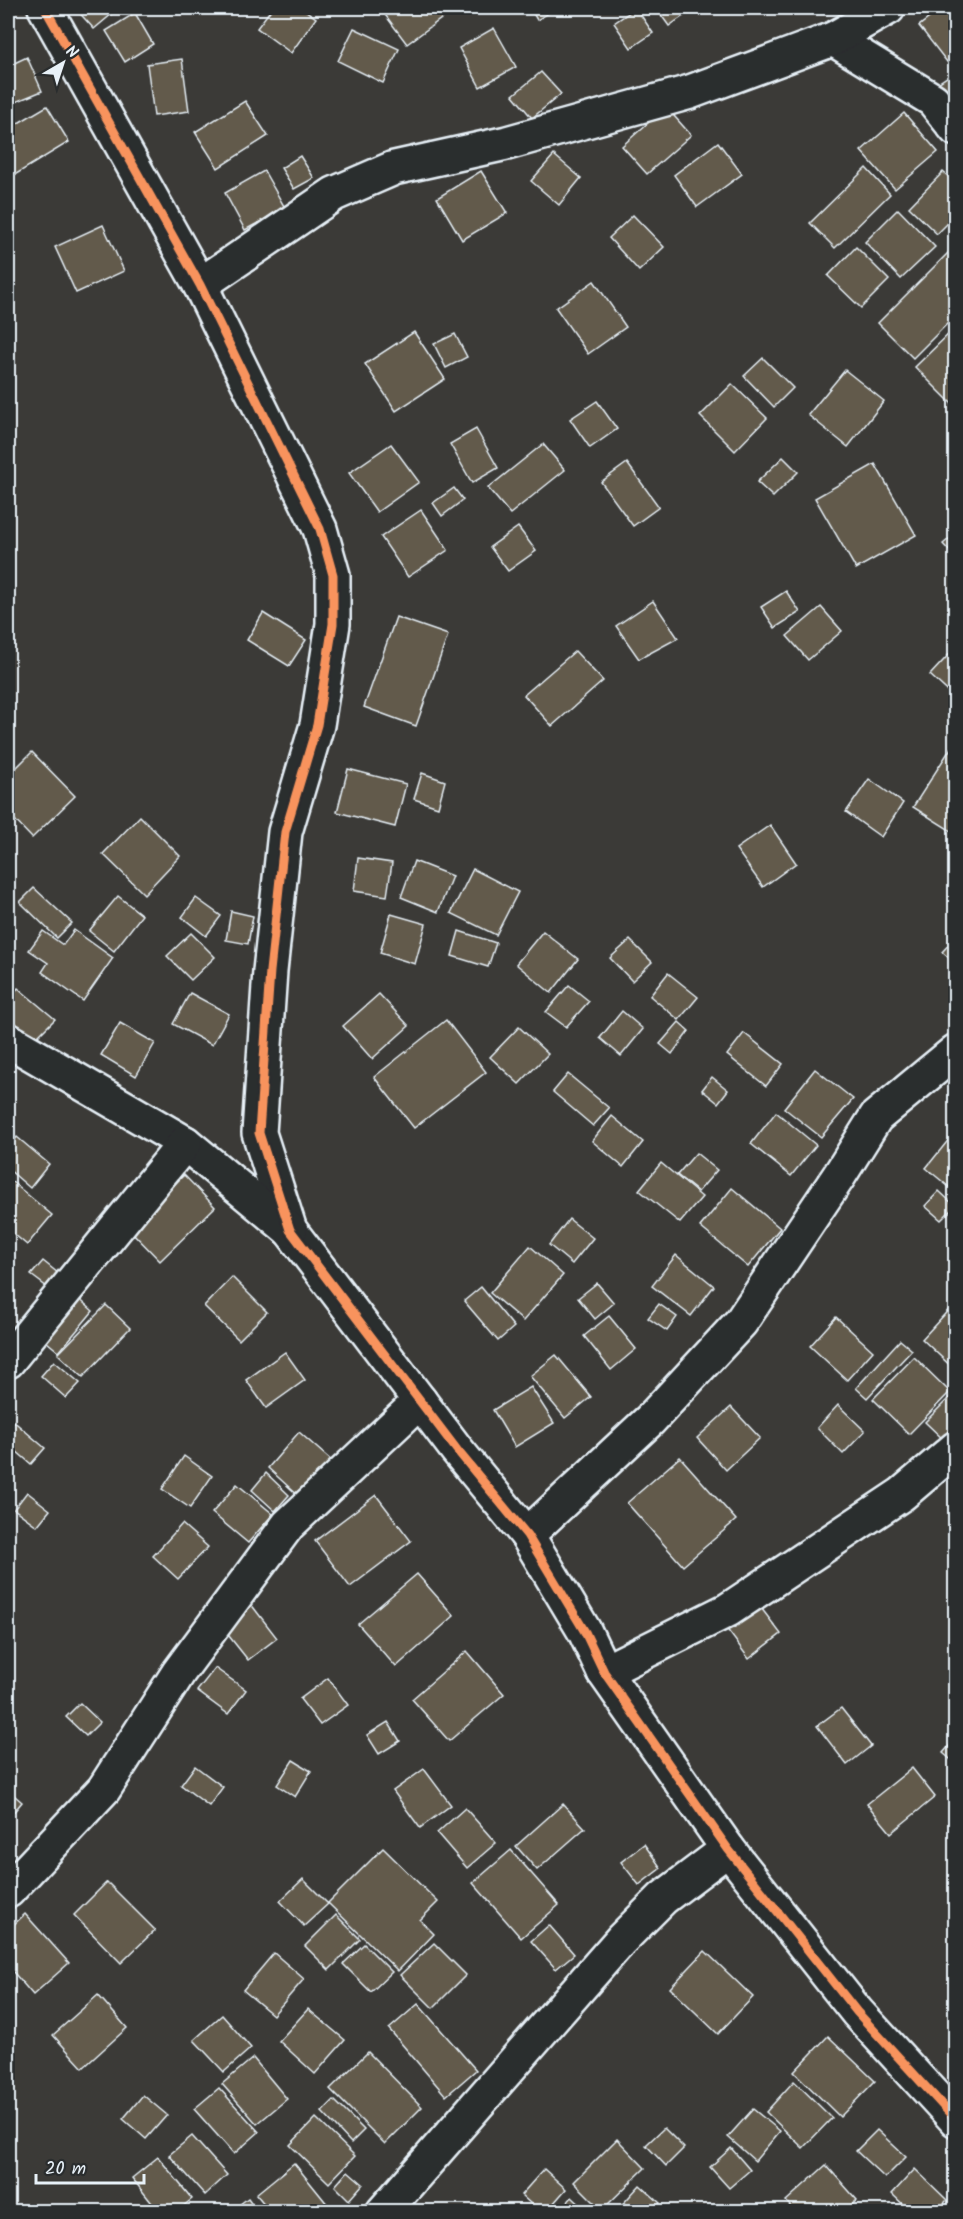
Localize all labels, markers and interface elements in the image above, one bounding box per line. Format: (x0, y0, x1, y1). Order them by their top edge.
north arrow (33, 33, 93, 93)
text: N (60, 40, 83, 65)
scale bar (36, 2147, 144, 2185)
text: 20 m (45, 2155, 86, 2184)

